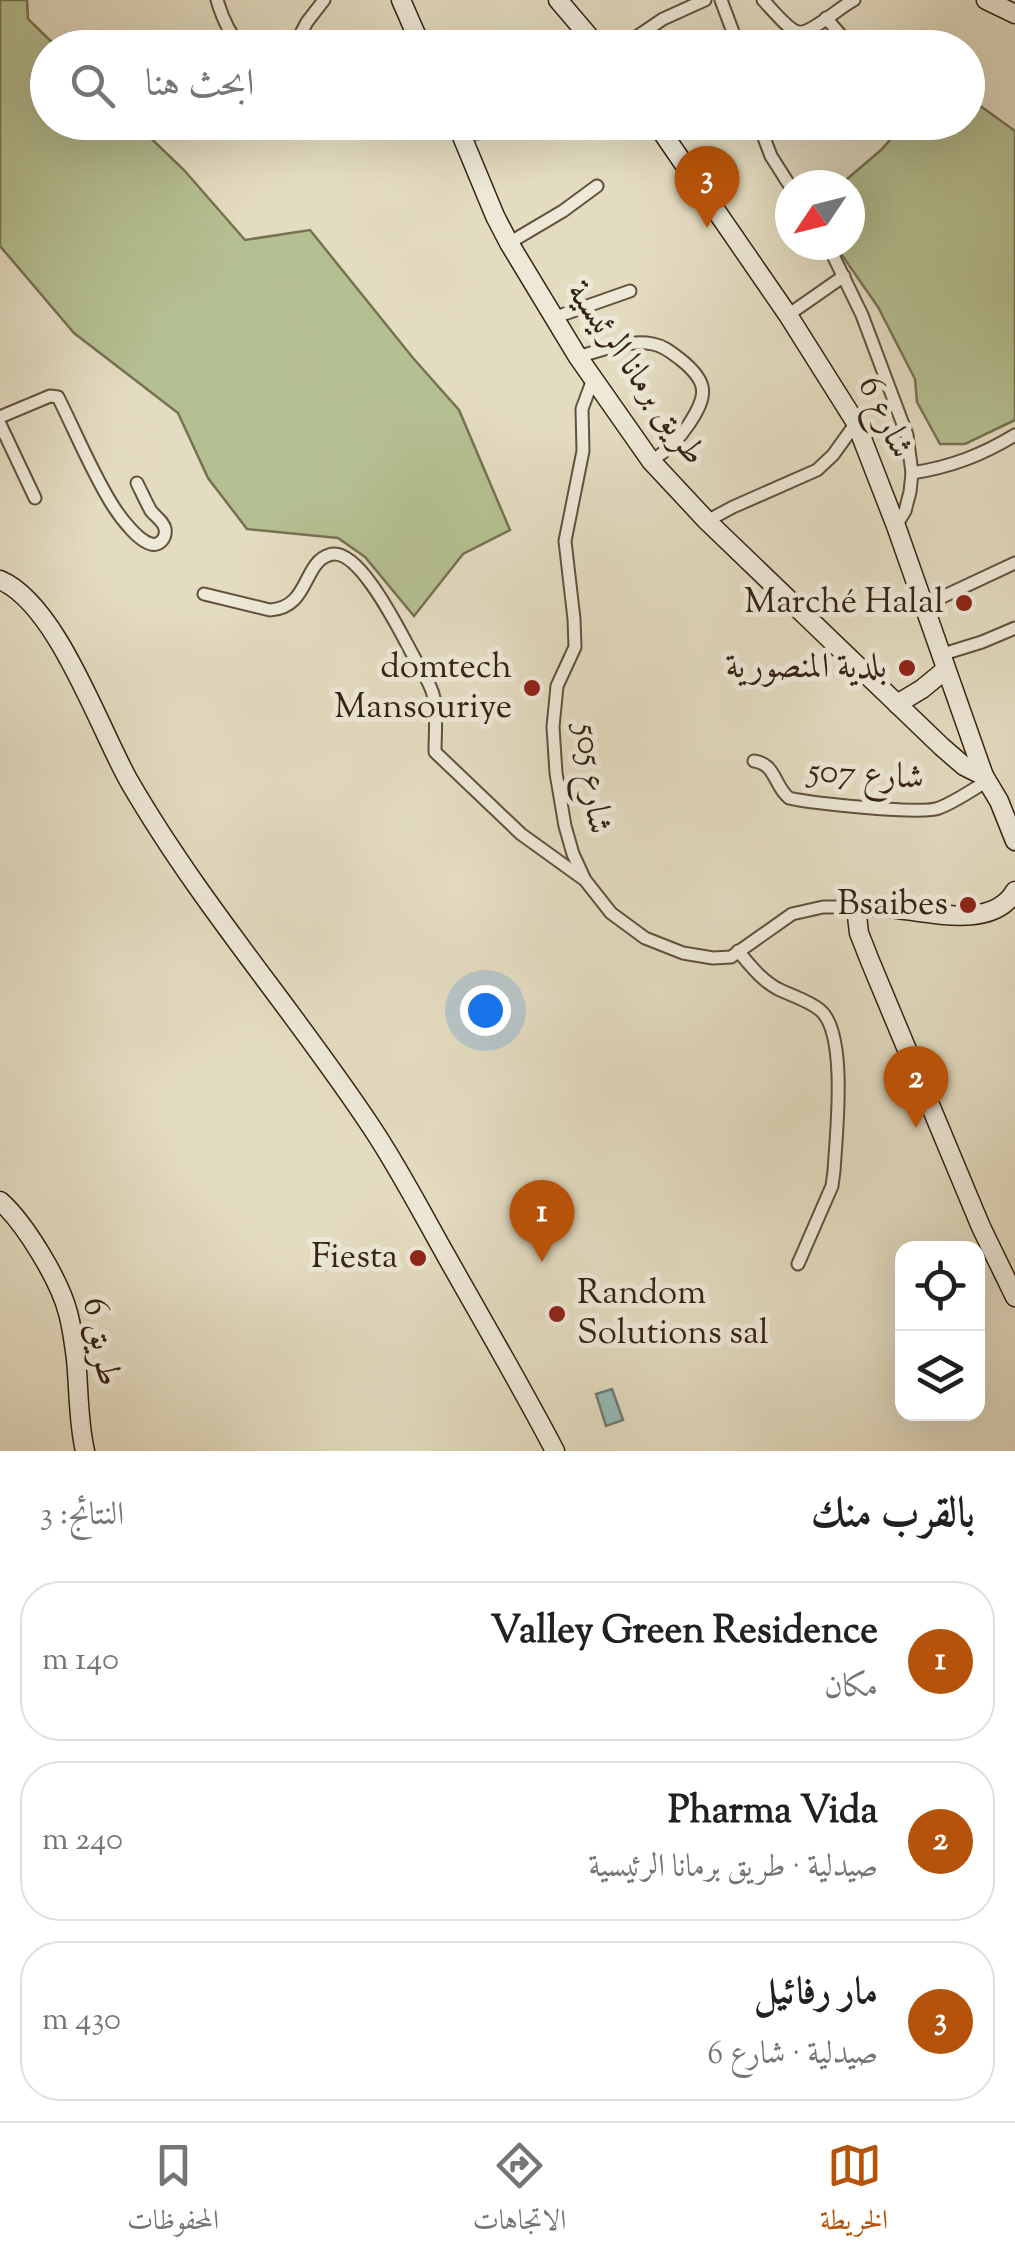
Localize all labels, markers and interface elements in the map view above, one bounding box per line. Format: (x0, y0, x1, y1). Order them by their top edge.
search box (30, 30, 985, 140)
icon: search (65, 58, 120, 113)
text: ابحث هنا (145, 59, 254, 113)
pin: 3 (674, 146, 740, 228)
north arrow (775, 170, 865, 260)
street label: طريق برمانا الرئيسية (552, 271, 718, 477)
street label: شارع 6 (843, 368, 925, 468)
place label: Marché Halal (744, 578, 944, 629)
marker: Marché Halal (953, 592, 975, 614)
place label: domtech Mansouriye (334, 643, 512, 734)
place label: بلدية المنصورية (725, 643, 887, 694)
marker: بلدية المنصورية (896, 657, 918, 679)
marker: domtech Mansouriye (521, 677, 543, 699)
street label: شارع 505 (559, 719, 623, 837)
street label: شارع 507 (804, 746, 926, 805)
place label: Bsaibes (837, 880, 948, 931)
marker: Bsaibes (957, 894, 979, 916)
your location (460, 985, 511, 1036)
pin: 2 (884, 1046, 948, 1128)
pin: 1 (510, 1180, 574, 1262)
place label: Fiesta (311, 1233, 398, 1284)
map controls (895, 1241, 985, 1421)
button: locate (895, 1241, 985, 1331)
marker: Fiesta (407, 1247, 429, 1269)
place label: Random Solutions sal (577, 1269, 769, 1360)
street label: طريق 6 (67, 1294, 133, 1390)
marker: Random Solutions sal (546, 1303, 568, 1325)
button: layers (895, 1331, 985, 1421)
text: بالقرب منك (811, 1486, 975, 1546)
text: النتائج: 3 (40, 1493, 124, 1539)
text: Valley Green Residence (491, 1606, 878, 1660)
text: 140 m (42, 1638, 119, 1684)
text: 1 (935, 1638, 946, 1684)
text: مكان (824, 1665, 878, 1711)
text: Pharma Vida (668, 1786, 878, 1840)
text: 240 m (42, 1818, 123, 1864)
text: 2 (933, 1818, 948, 1864)
text: صيدلية · طريق برمانا الرئيسية (588, 1845, 878, 1891)
text: مار رفائيل (754, 1967, 878, 2021)
text: 430 m (42, 1998, 121, 2044)
text: 3 (934, 1998, 947, 2044)
text: صيدلية · شارع 6 (707, 2032, 878, 2078)
tab: المحفوظات (127, 2138, 219, 2247)
tab: الاتجاهات (473, 2138, 566, 2247)
tab: الخريطة (820, 2138, 888, 2247)

